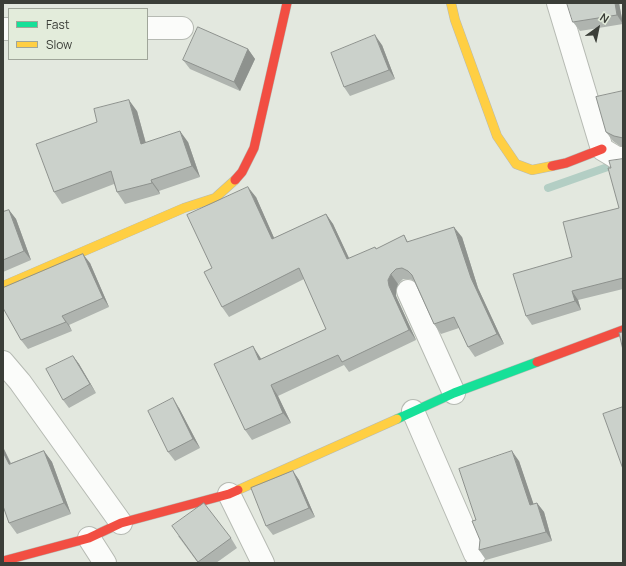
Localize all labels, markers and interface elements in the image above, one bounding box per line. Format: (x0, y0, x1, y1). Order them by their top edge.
legend (8, 8, 148, 60)
north arrow (578, 8, 618, 48)
text: N (597, 9, 612, 26)
text: Fast (46, 16, 70, 33)
text: Slow (46, 36, 72, 53)

